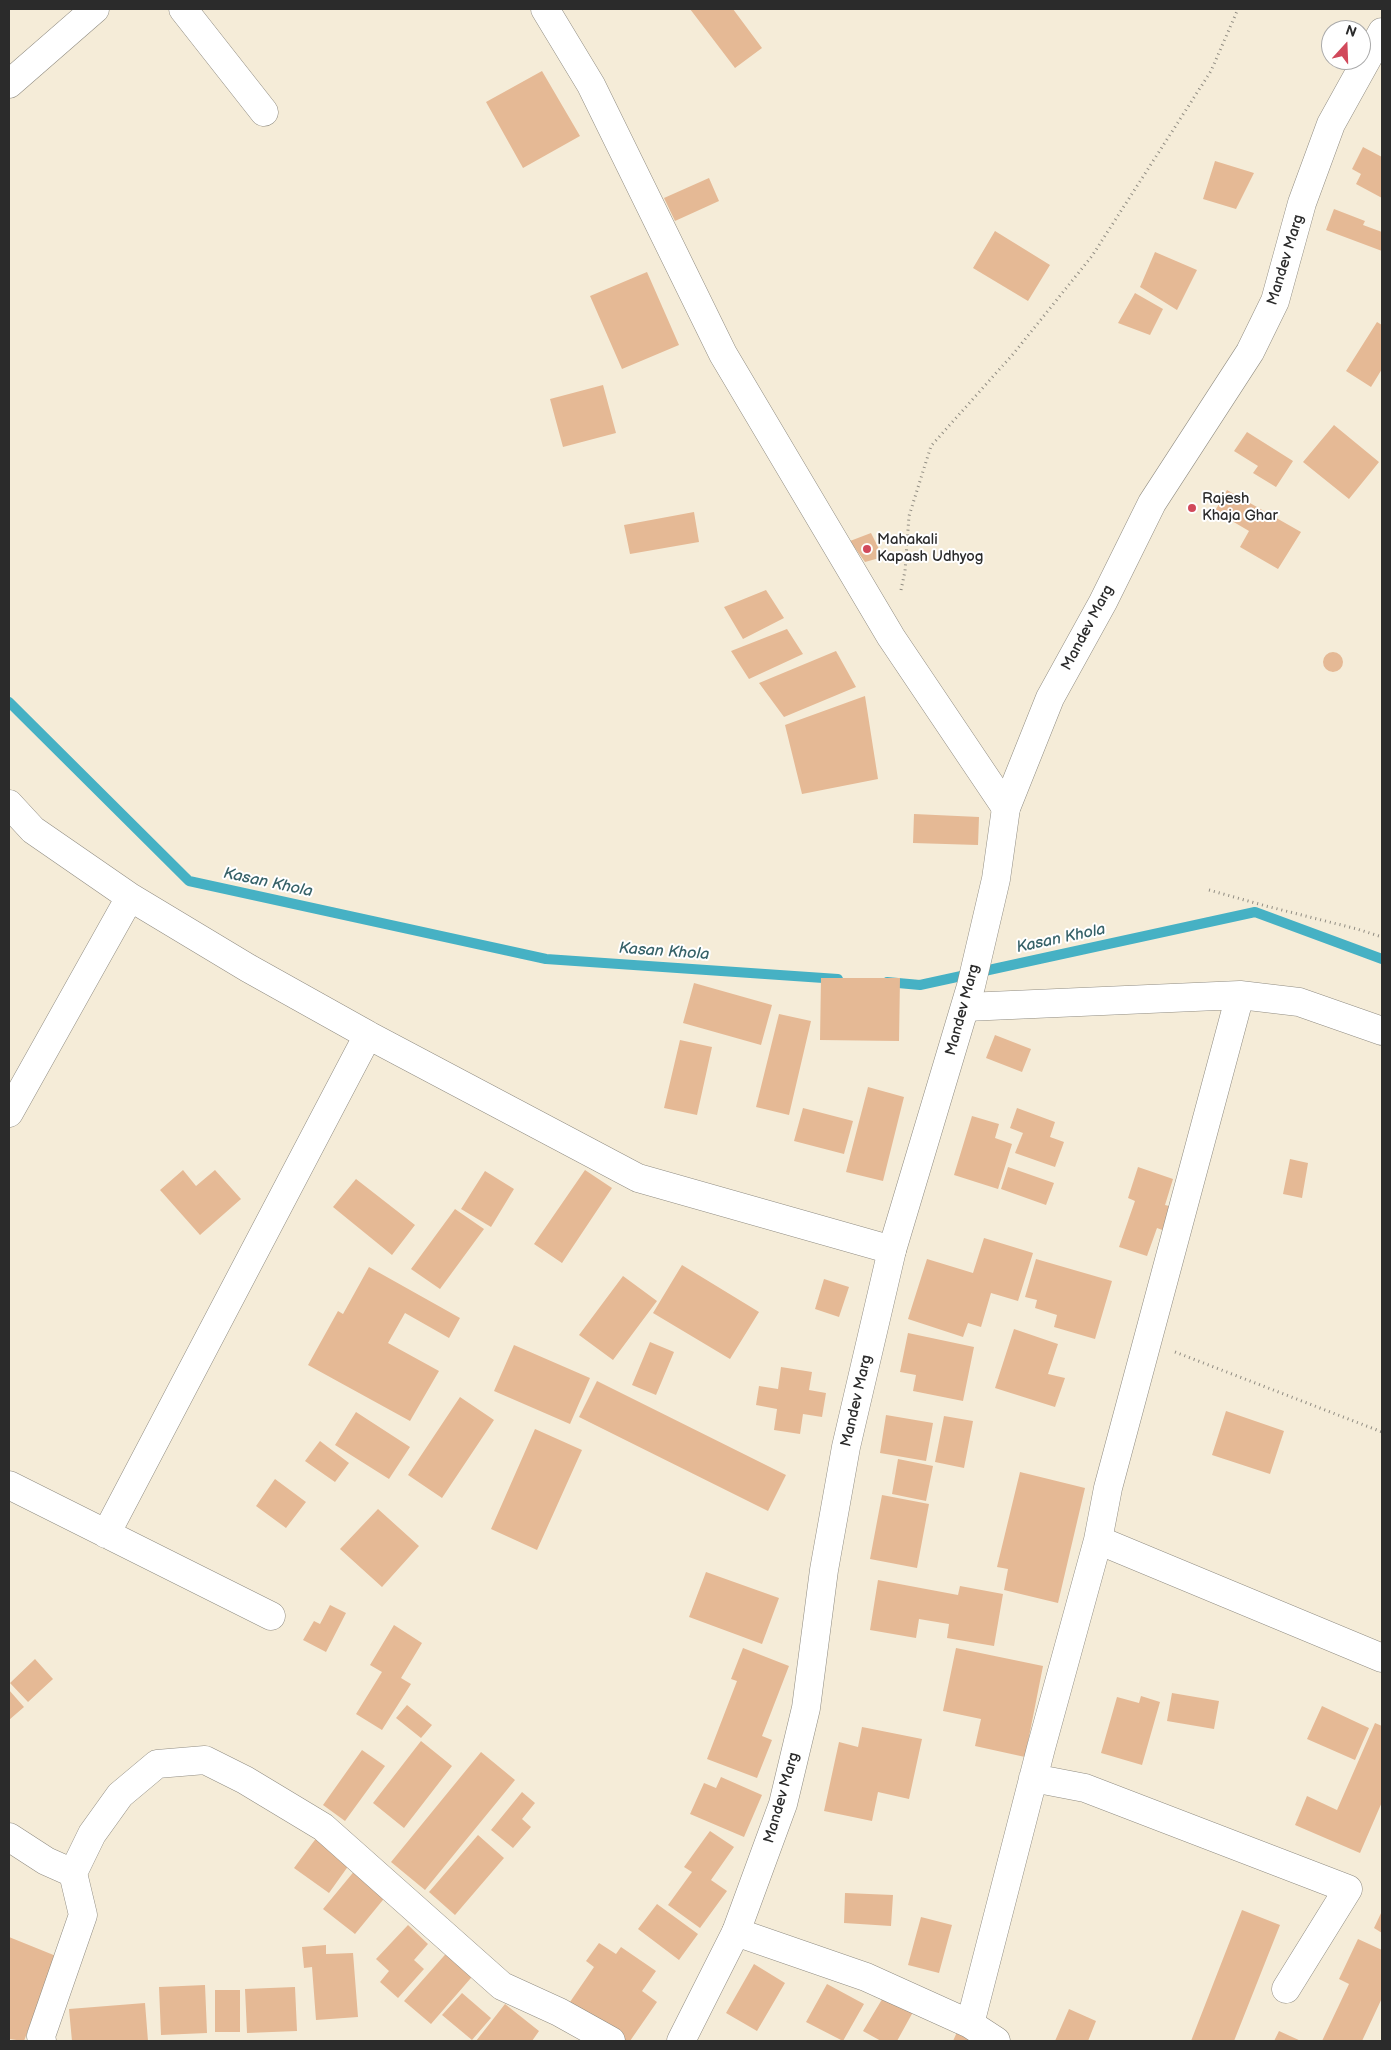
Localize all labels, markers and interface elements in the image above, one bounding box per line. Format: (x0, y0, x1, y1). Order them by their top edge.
north arrow (1321, 20, 1371, 70)
text: N (1343, 22, 1359, 41)
street label: Mandev Marg (1264, 213, 1308, 307)
place label: Rajesh Khaja Ghar (1202, 490, 1278, 525)
marker: Rajesh Khaja Ghar (1186, 502, 1198, 514)
place label: Mahakali Kapash Udhyog (877, 531, 983, 566)
marker: Mahakali Kapash Udhyog (861, 543, 873, 555)
street label: Mandev Marg (1058, 582, 1118, 674)
water label: Kasan Khola (222, 864, 314, 902)
water label: Kasan Khola (1015, 920, 1107, 958)
water label: Kasan Khola (618, 939, 710, 965)
street label: Mandev Marg (942, 962, 984, 1058)
street label: Mandev Marg (838, 1353, 876, 1449)
street label: Mandev Marg (760, 1750, 804, 1846)

